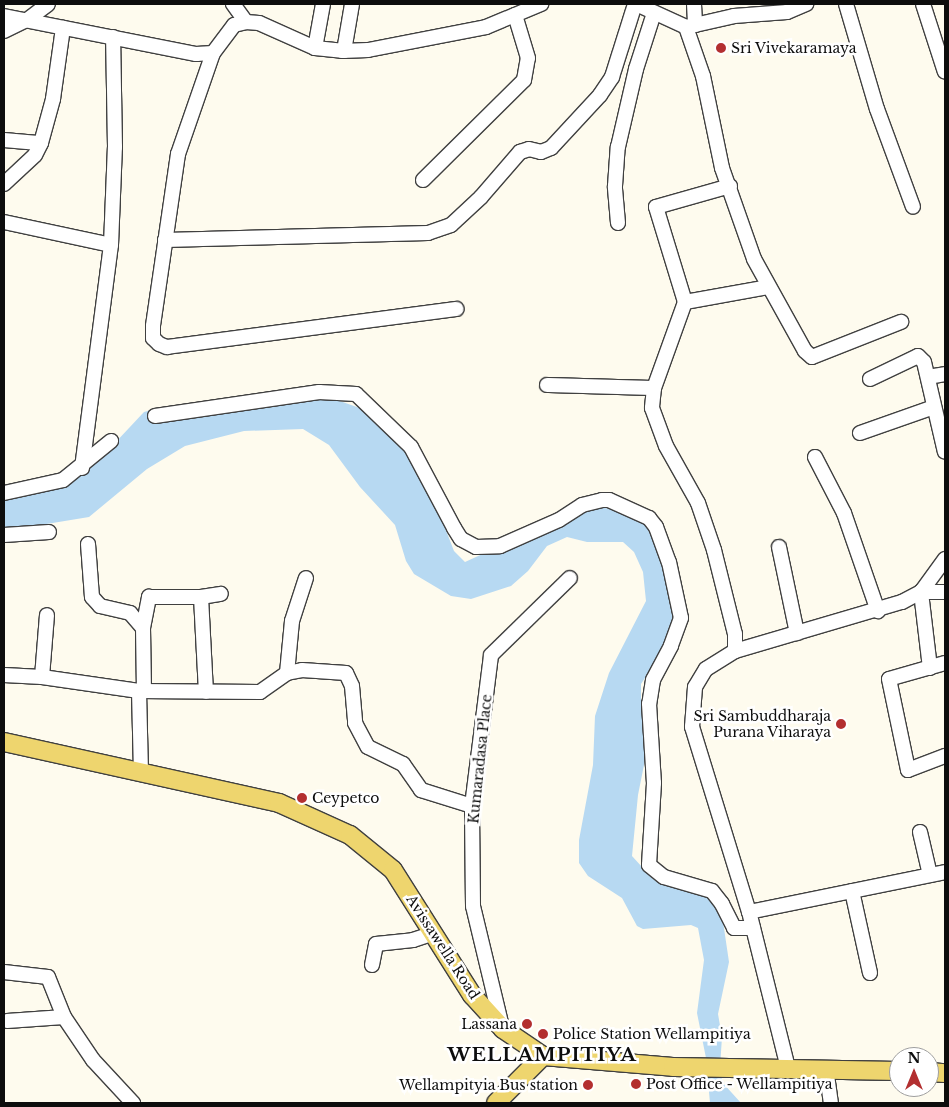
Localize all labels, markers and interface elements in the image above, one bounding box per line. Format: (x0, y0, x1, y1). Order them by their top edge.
place label: Sri Vivekaramaya (731, 40, 857, 56)
marker: Sri Vivekaramaya (715, 42, 727, 54)
street label: Kumaradasa Place (465, 693, 495, 825)
place label: Sri Sambuddharaja Purana Viharaya (693, 708, 831, 740)
marker: Sri Sambuddharaja Purana Viharaya (835, 718, 847, 730)
place label: Ceypetco (312, 790, 379, 806)
marker: Ceypetco (296, 792, 308, 804)
street label: Avissawella Road (403, 892, 483, 1002)
place label: Lassana (461, 1016, 517, 1032)
marker: Lassana (521, 1018, 533, 1030)
place label: Police Station Wellampitiya (553, 1026, 751, 1042)
marker: Police Station Wellampitiya (537, 1028, 549, 1040)
district label: WELLAMPITIYA (446, 1044, 638, 1066)
north arrow (889, 1047, 939, 1097)
text: N (907, 1049, 921, 1067)
place label: Post Office - Wellampitiya (646, 1076, 833, 1092)
place label: Wellampityia Bus station (399, 1077, 578, 1093)
marker: Post Office - Wellampitiya (630, 1078, 642, 1090)
marker: Wellampityia Bus station (582, 1079, 594, 1091)

